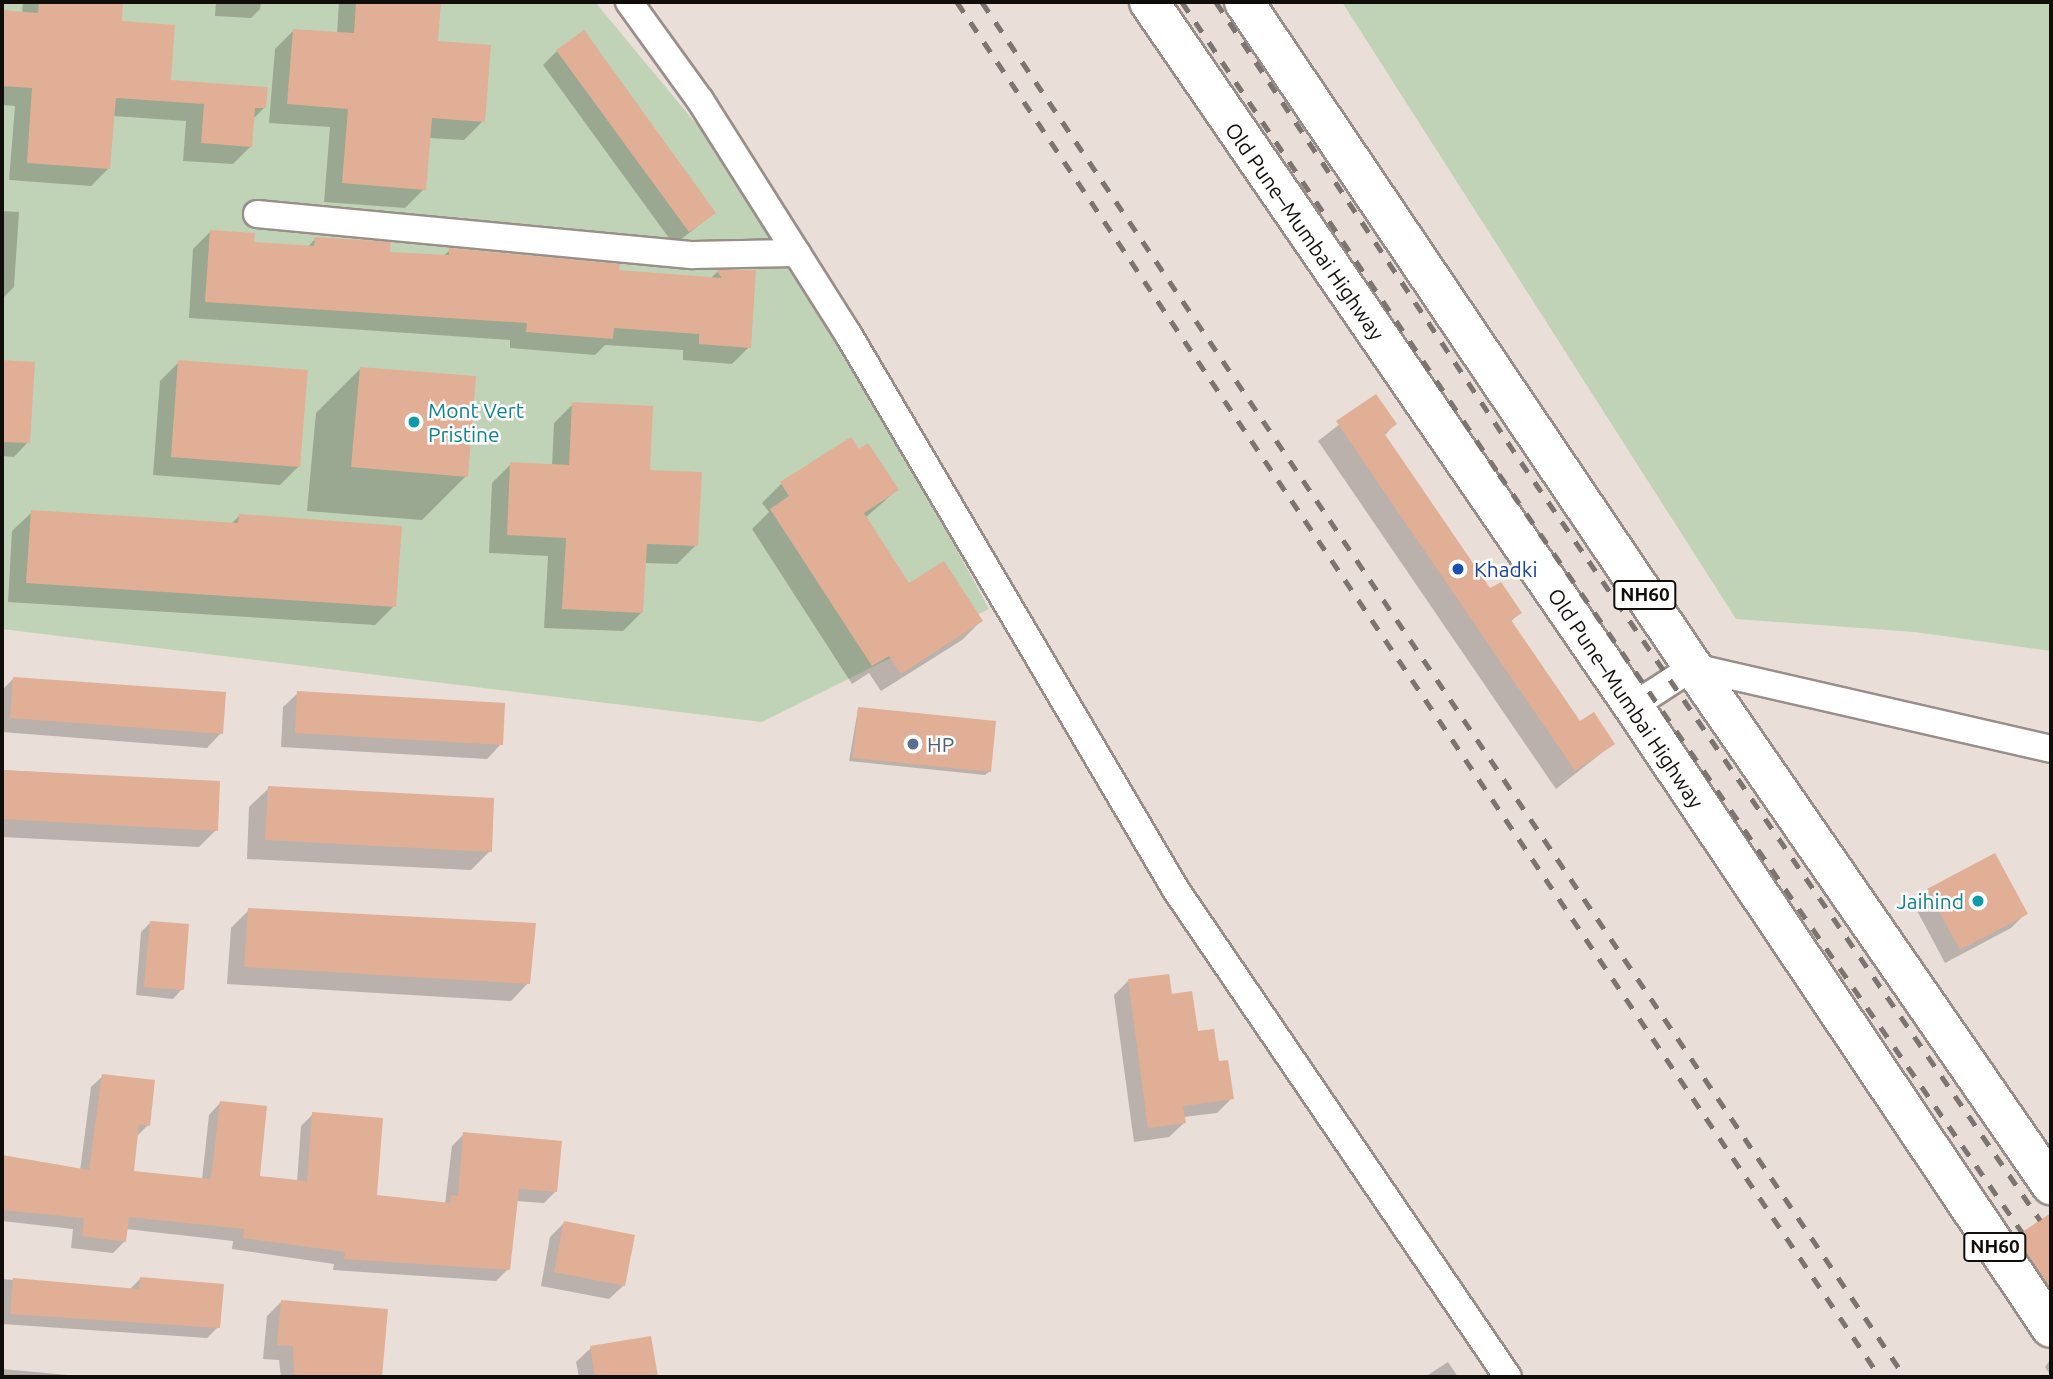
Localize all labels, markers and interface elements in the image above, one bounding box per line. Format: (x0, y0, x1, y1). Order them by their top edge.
street label: Old Pune–Mumbai Highway (1220, 117, 1390, 345)
place label: Mont Vert Pristine (428, 397, 524, 447)
marker: Mont Vert Pristine (406, 414, 422, 430)
place label: Khadki (1474, 556, 1538, 582)
marker: Khadki (1448, 559, 1468, 579)
road number: NH60 (1612, 580, 1678, 610)
street label: Old Pune–Mumbai Highway (1543, 583, 1709, 813)
place label: HP (927, 731, 954, 757)
marker: HP (905, 736, 921, 752)
place label: Jaihind (1896, 888, 1964, 914)
marker: Jaihind (1970, 893, 1986, 909)
road number: NH60 (1962, 1232, 2028, 1262)

